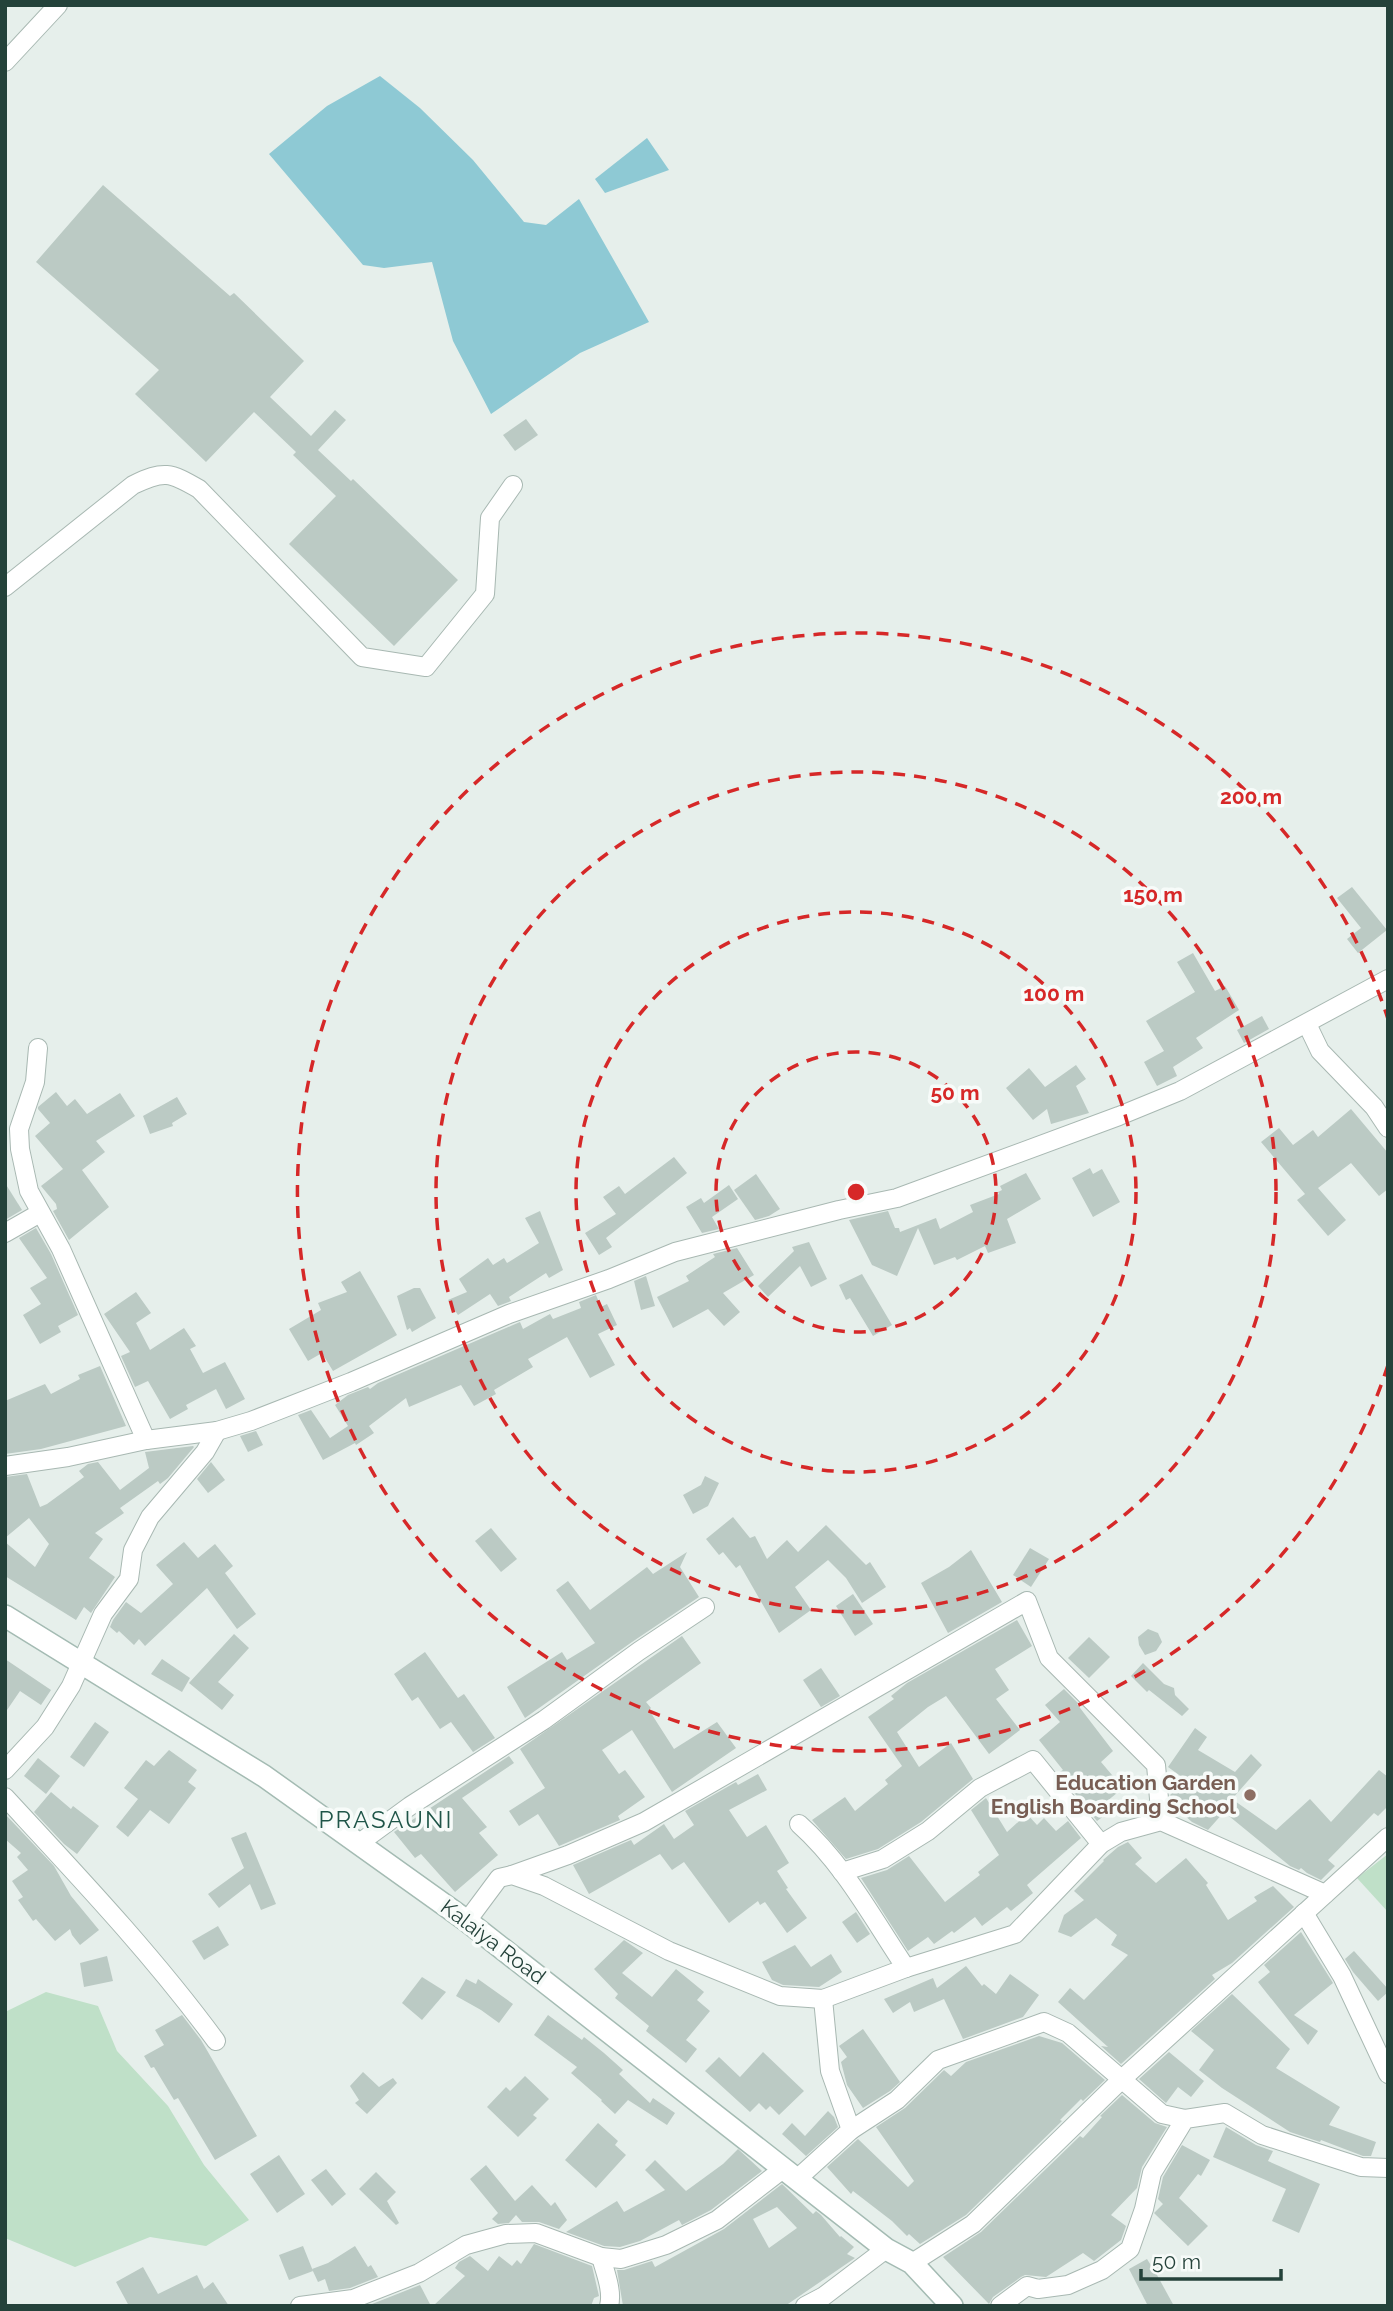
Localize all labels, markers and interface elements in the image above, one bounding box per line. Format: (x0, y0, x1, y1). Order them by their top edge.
text: 200 m (1220, 784, 1282, 809)
text: 150 m (1123, 882, 1183, 907)
text: 100 m (1024, 981, 1084, 1006)
text: 50 m (930, 1080, 980, 1105)
centre of rings (844, 1180, 868, 1204)
place label: Education Garden English Boarding School (991, 1770, 1236, 1819)
marker: Education Garden English Boarding School (1242, 1787, 1258, 1803)
district label: PRASAUNI (319, 1805, 453, 1834)
street label: Kalaiya Road (436, 1894, 551, 1989)
scale bar (1141, 2238, 1281, 2282)
text: 50 m (1152, 2249, 1201, 2274)

